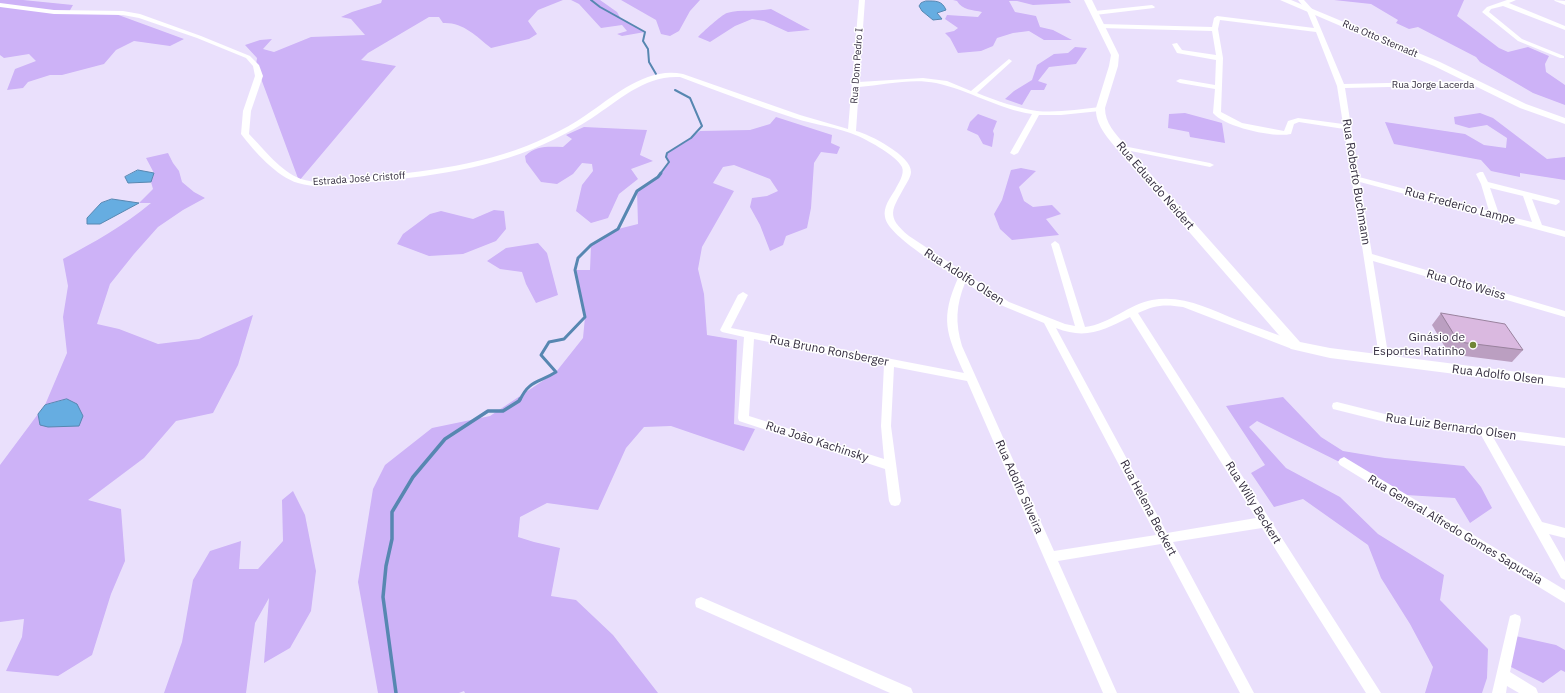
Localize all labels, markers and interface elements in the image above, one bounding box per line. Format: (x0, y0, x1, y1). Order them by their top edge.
street label: Rua Otto Sternadt (1341, 18, 1419, 60)
street label: Rua Dom Pedro I (848, 28, 866, 104)
street label: Rua Jorge Lacerda (1392, 79, 1474, 91)
street label: Rua Roberto Buchmann (1339, 118, 1373, 246)
street label: Rua Eduardo Neidert (1113, 139, 1197, 233)
street label: Estrada José Cristoff (312, 170, 406, 188)
street label: Rua Frederico Lampe (1403, 184, 1517, 228)
street label: Rua Adolfo Olsen (921, 246, 1007, 308)
street label: Rua Otto Weiss (1425, 267, 1507, 303)
place label: Ginásio de Esportes Ratinho (1373, 331, 1465, 359)
street label: Rua Bruno Ronsberger (768, 332, 890, 370)
marker: Ginásio de Esportes Ratinho (1468, 340, 1478, 350)
street label: Rua Adolfo Olsen (1451, 362, 1545, 388)
street label: Rua Luiz Bernardo Olsen (1385, 411, 1517, 443)
street label: Rua João Kachinsky (764, 419, 870, 465)
street label: Rua Adolfo Silveira (992, 438, 1046, 536)
street label: Rua Helena Beckert (1117, 458, 1179, 558)
street label: Rua Willy Beckert (1222, 459, 1284, 547)
street label: Rua General Alfredo Gomes Sapucaia (1365, 472, 1545, 588)

